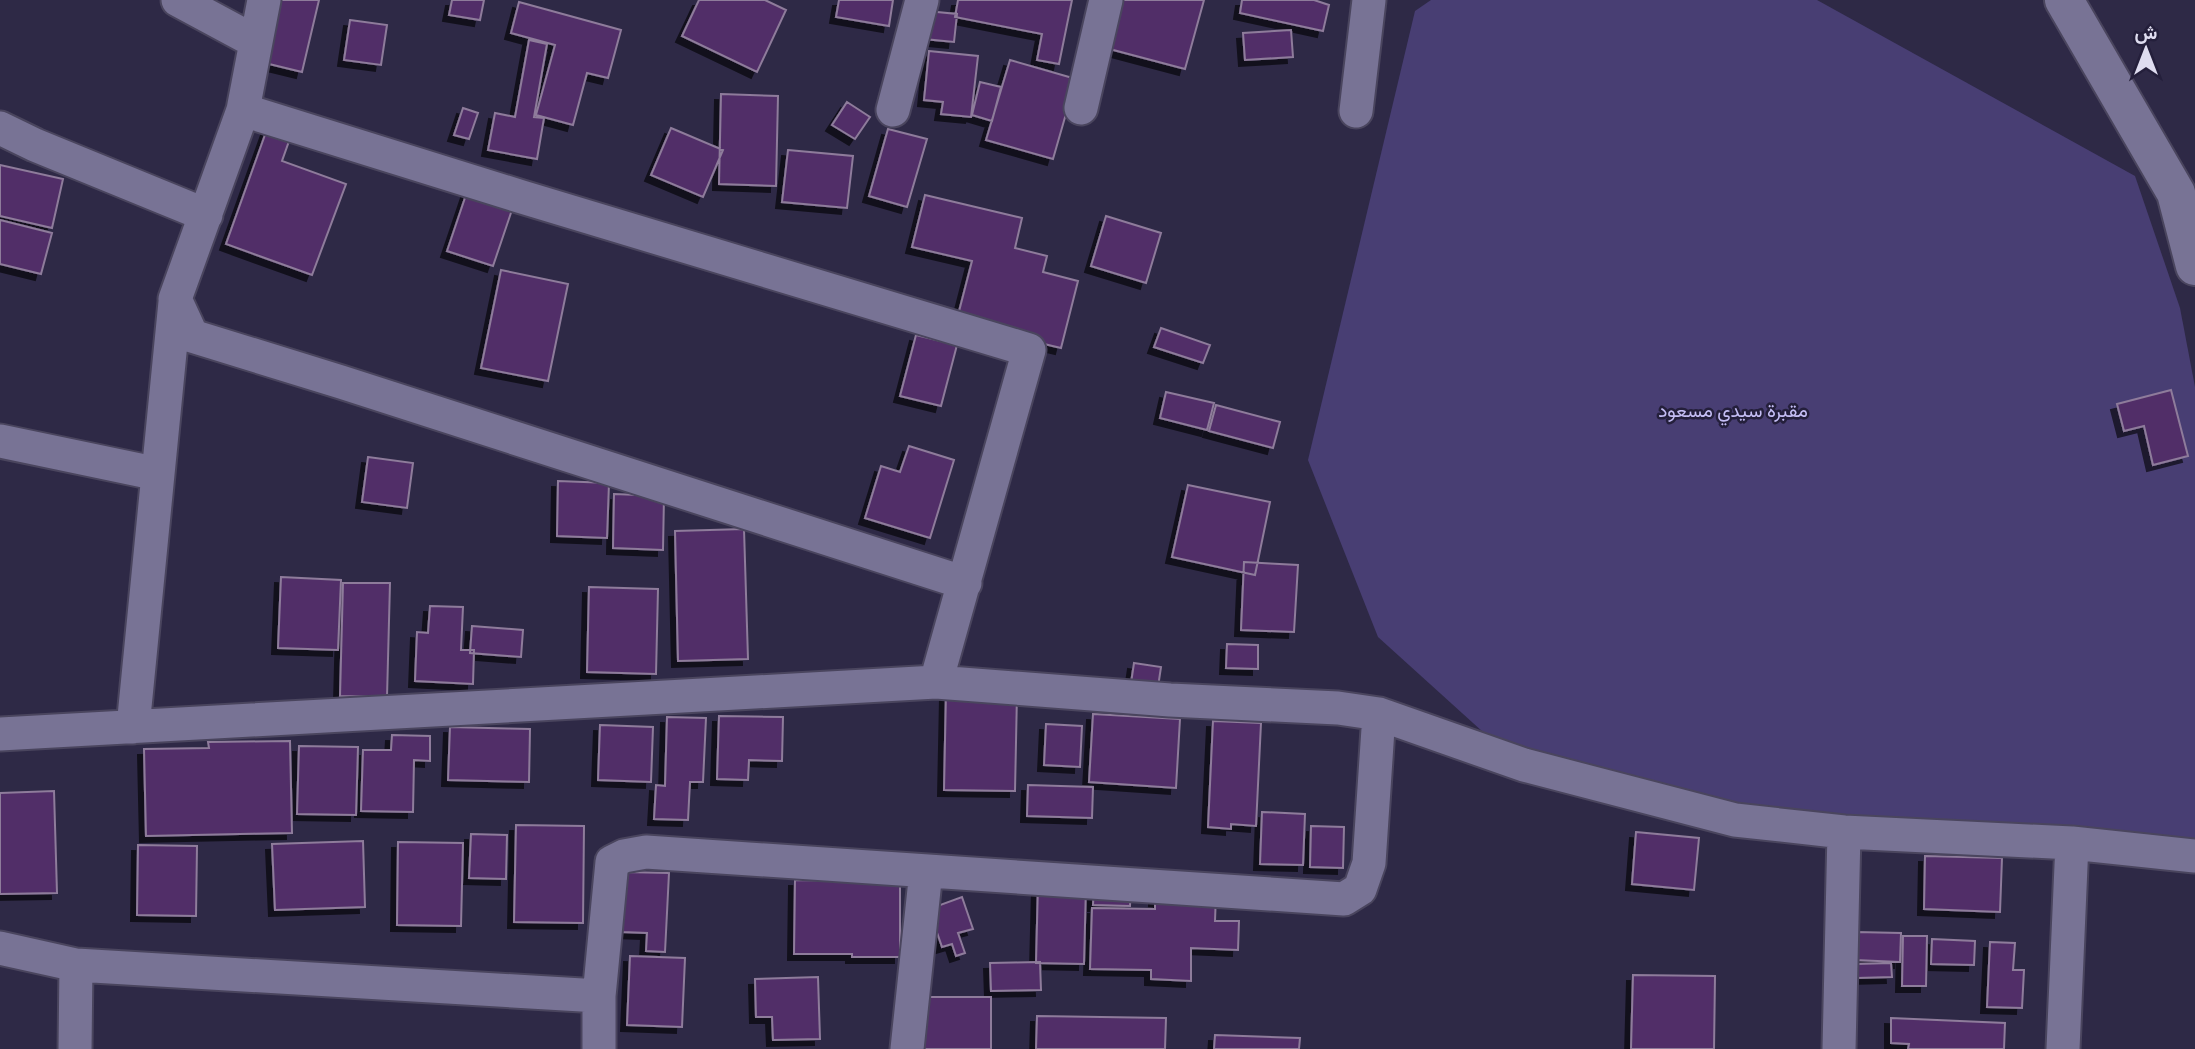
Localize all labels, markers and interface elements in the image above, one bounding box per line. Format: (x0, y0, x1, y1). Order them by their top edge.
north arrow (2111, 14, 2181, 84)
text: ش (2135, 21, 2158, 44)
park label: مقبرة سيدي مسعود (1658, 399, 1808, 426)

